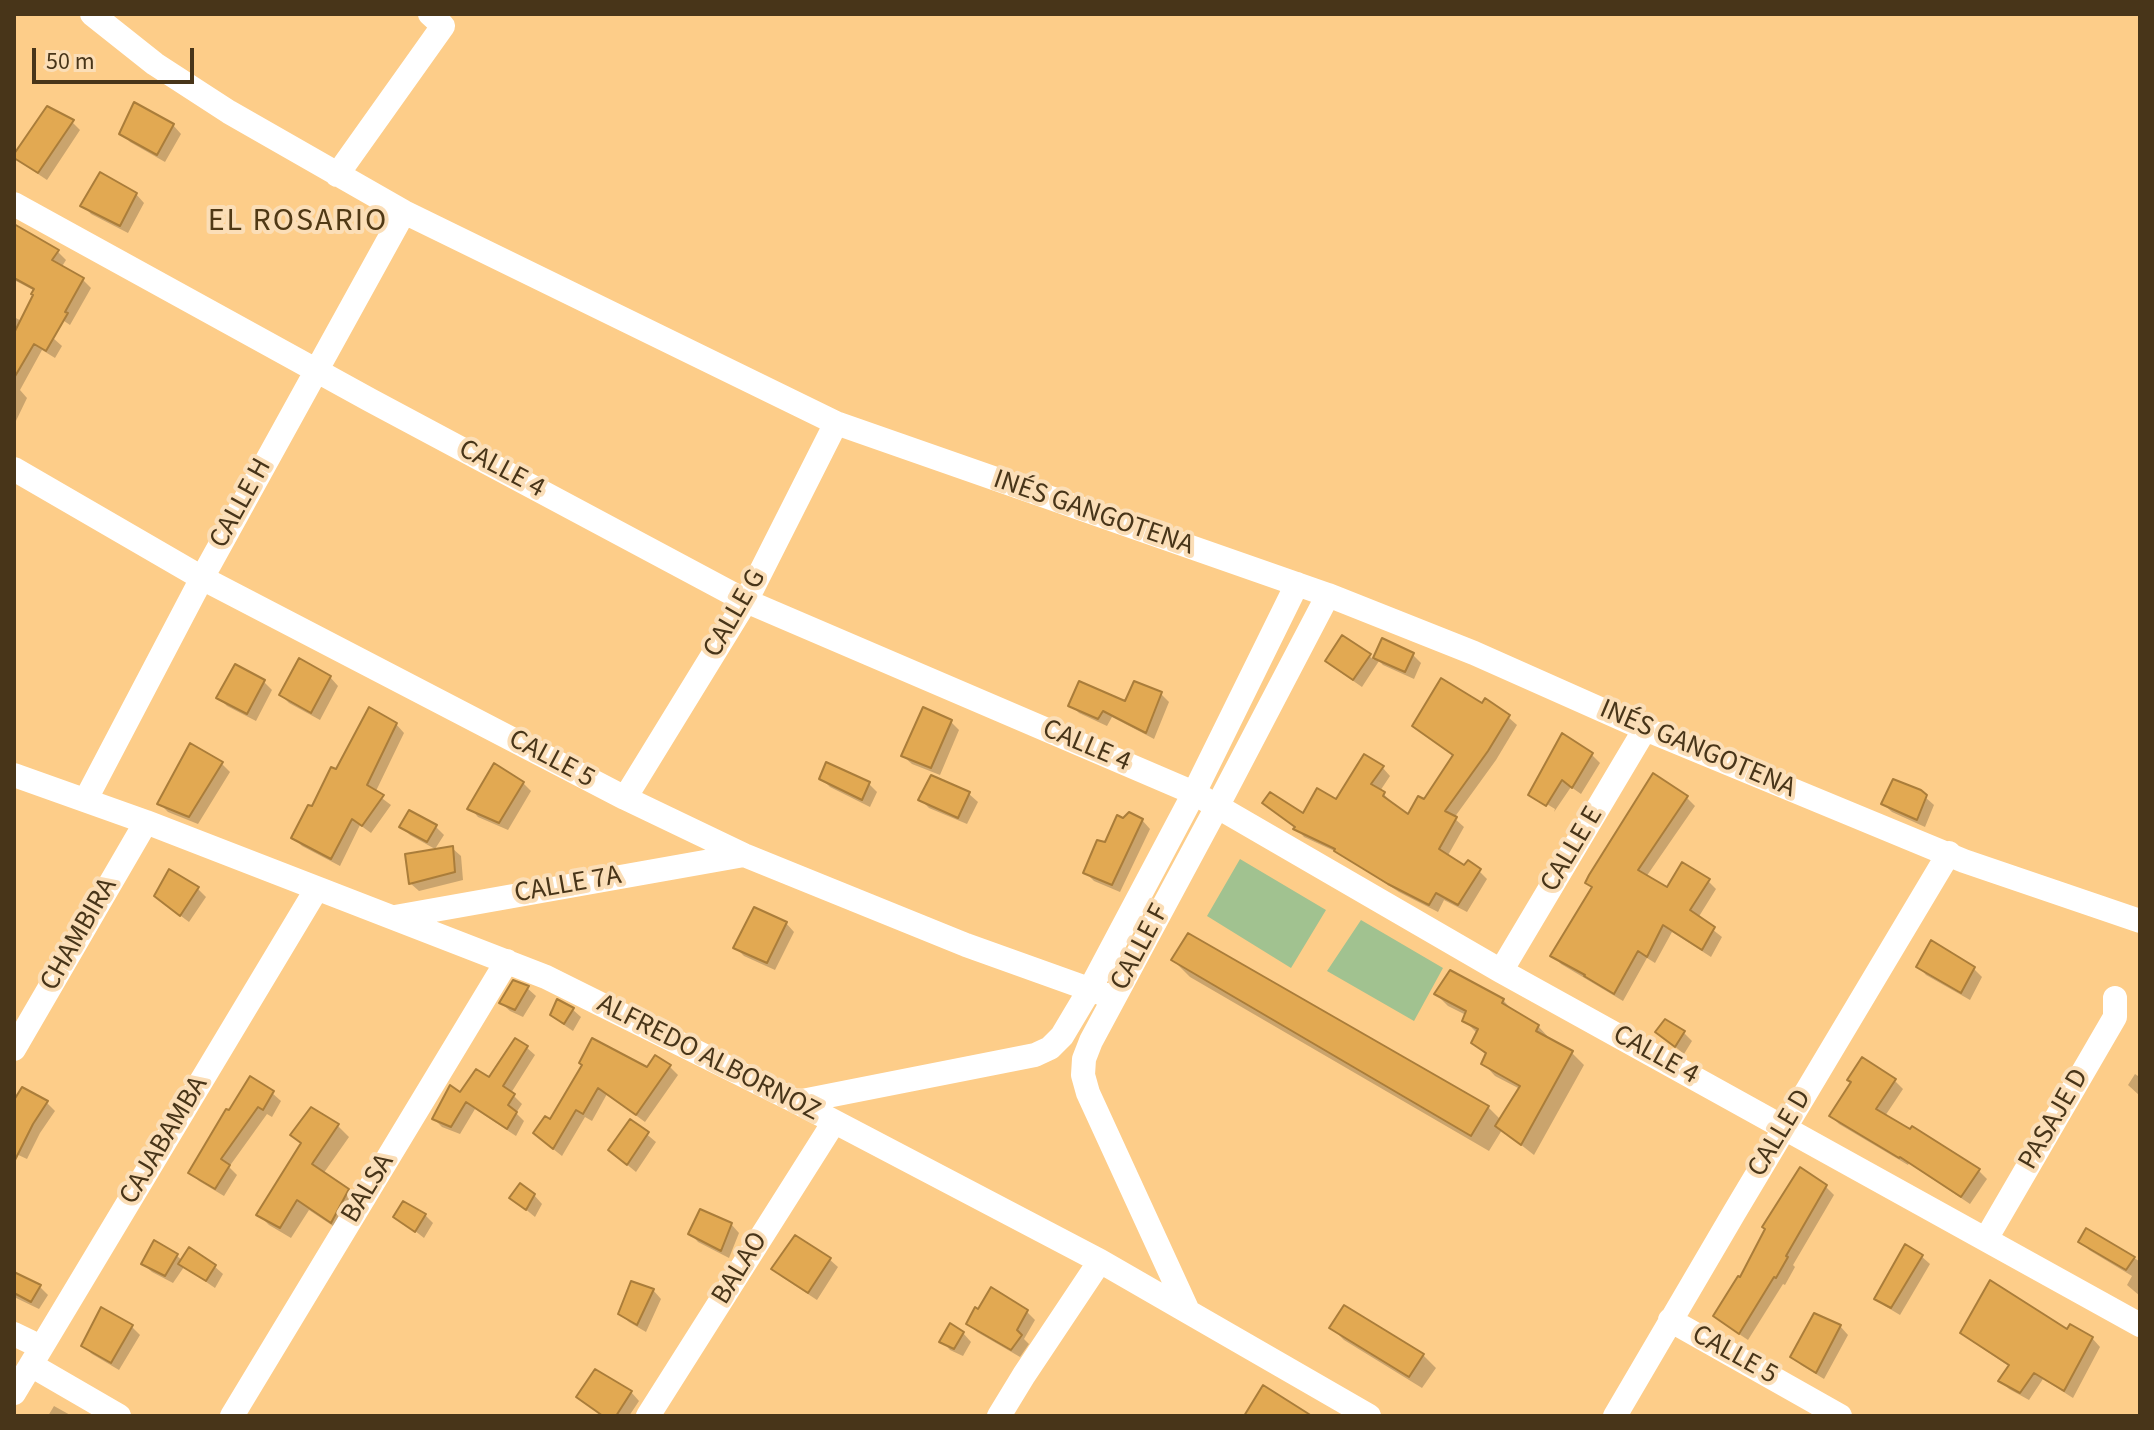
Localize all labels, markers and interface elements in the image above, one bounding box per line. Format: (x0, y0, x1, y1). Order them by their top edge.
scale bar (36, 32, 198, 82)
text: 50 m (46, 44, 95, 79)
district label: EL ROSARIO (208, 204, 388, 242)
street label: CALLE 4 (452, 433, 550, 507)
street label: CALLE H (204, 453, 280, 555)
street label: INÉS GANGOTENA (988, 464, 1198, 564)
street label: CALLE G (697, 564, 775, 664)
street label: INÉS GANGOTENA (1594, 694, 1800, 806)
street label: CALLE 4 (1037, 713, 1135, 781)
street label: CALLE 5 (502, 723, 600, 797)
street label: CALLE E (1535, 801, 1611, 899)
street label: CALLE 7A (512, 860, 624, 912)
street label: CHAMBIRA (34, 873, 126, 997)
street label: CALLE F (1104, 899, 1178, 997)
street label: ALFREDO ALBORNOZ (591, 988, 825, 1130)
street label: CALLE 4 (1606, 1019, 1704, 1093)
street label: PASAJE D (2013, 1064, 2097, 1176)
street label: CAJABAMBA (114, 1071, 216, 1211)
street label: CALLE D (1742, 1084, 1820, 1184)
street label: BALSA (335, 1148, 403, 1230)
street label: BALAO (706, 1227, 776, 1311)
street label: CALLE 5 (1685, 1319, 1783, 1393)

